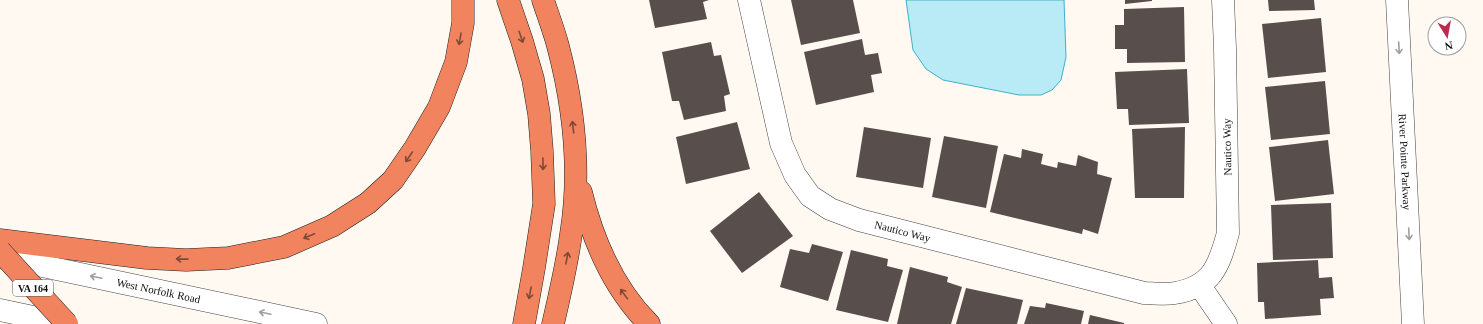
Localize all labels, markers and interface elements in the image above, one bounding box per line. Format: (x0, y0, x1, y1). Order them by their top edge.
north arrow (1427, 16, 1467, 56)
one-way arrow (518, 30, 525, 43)
one-way arrow (456, 32, 464, 45)
text: N (1444, 39, 1454, 52)
one-way arrow (1396, 41, 1403, 54)
street label: River Pointe Parkway (1397, 113, 1413, 211)
street label: Nautico Way (1220, 118, 1233, 176)
one-way arrow (569, 121, 577, 134)
one-way arrow (405, 151, 413, 162)
one-way arrow (539, 157, 547, 170)
street label: Nautico Way (873, 218, 932, 244)
one-way arrow (1405, 227, 1412, 240)
one-way arrow (303, 233, 315, 241)
one-way arrow (563, 252, 571, 265)
one-way arrow (176, 256, 189, 263)
one-way arrow (90, 273, 103, 281)
street label: West Norfolk Road (115, 276, 202, 305)
road number: VA 164 (13, 280, 53, 296)
one-way arrow (525, 286, 533, 299)
one-way arrow (620, 289, 628, 300)
one-way arrow (258, 309, 271, 317)

